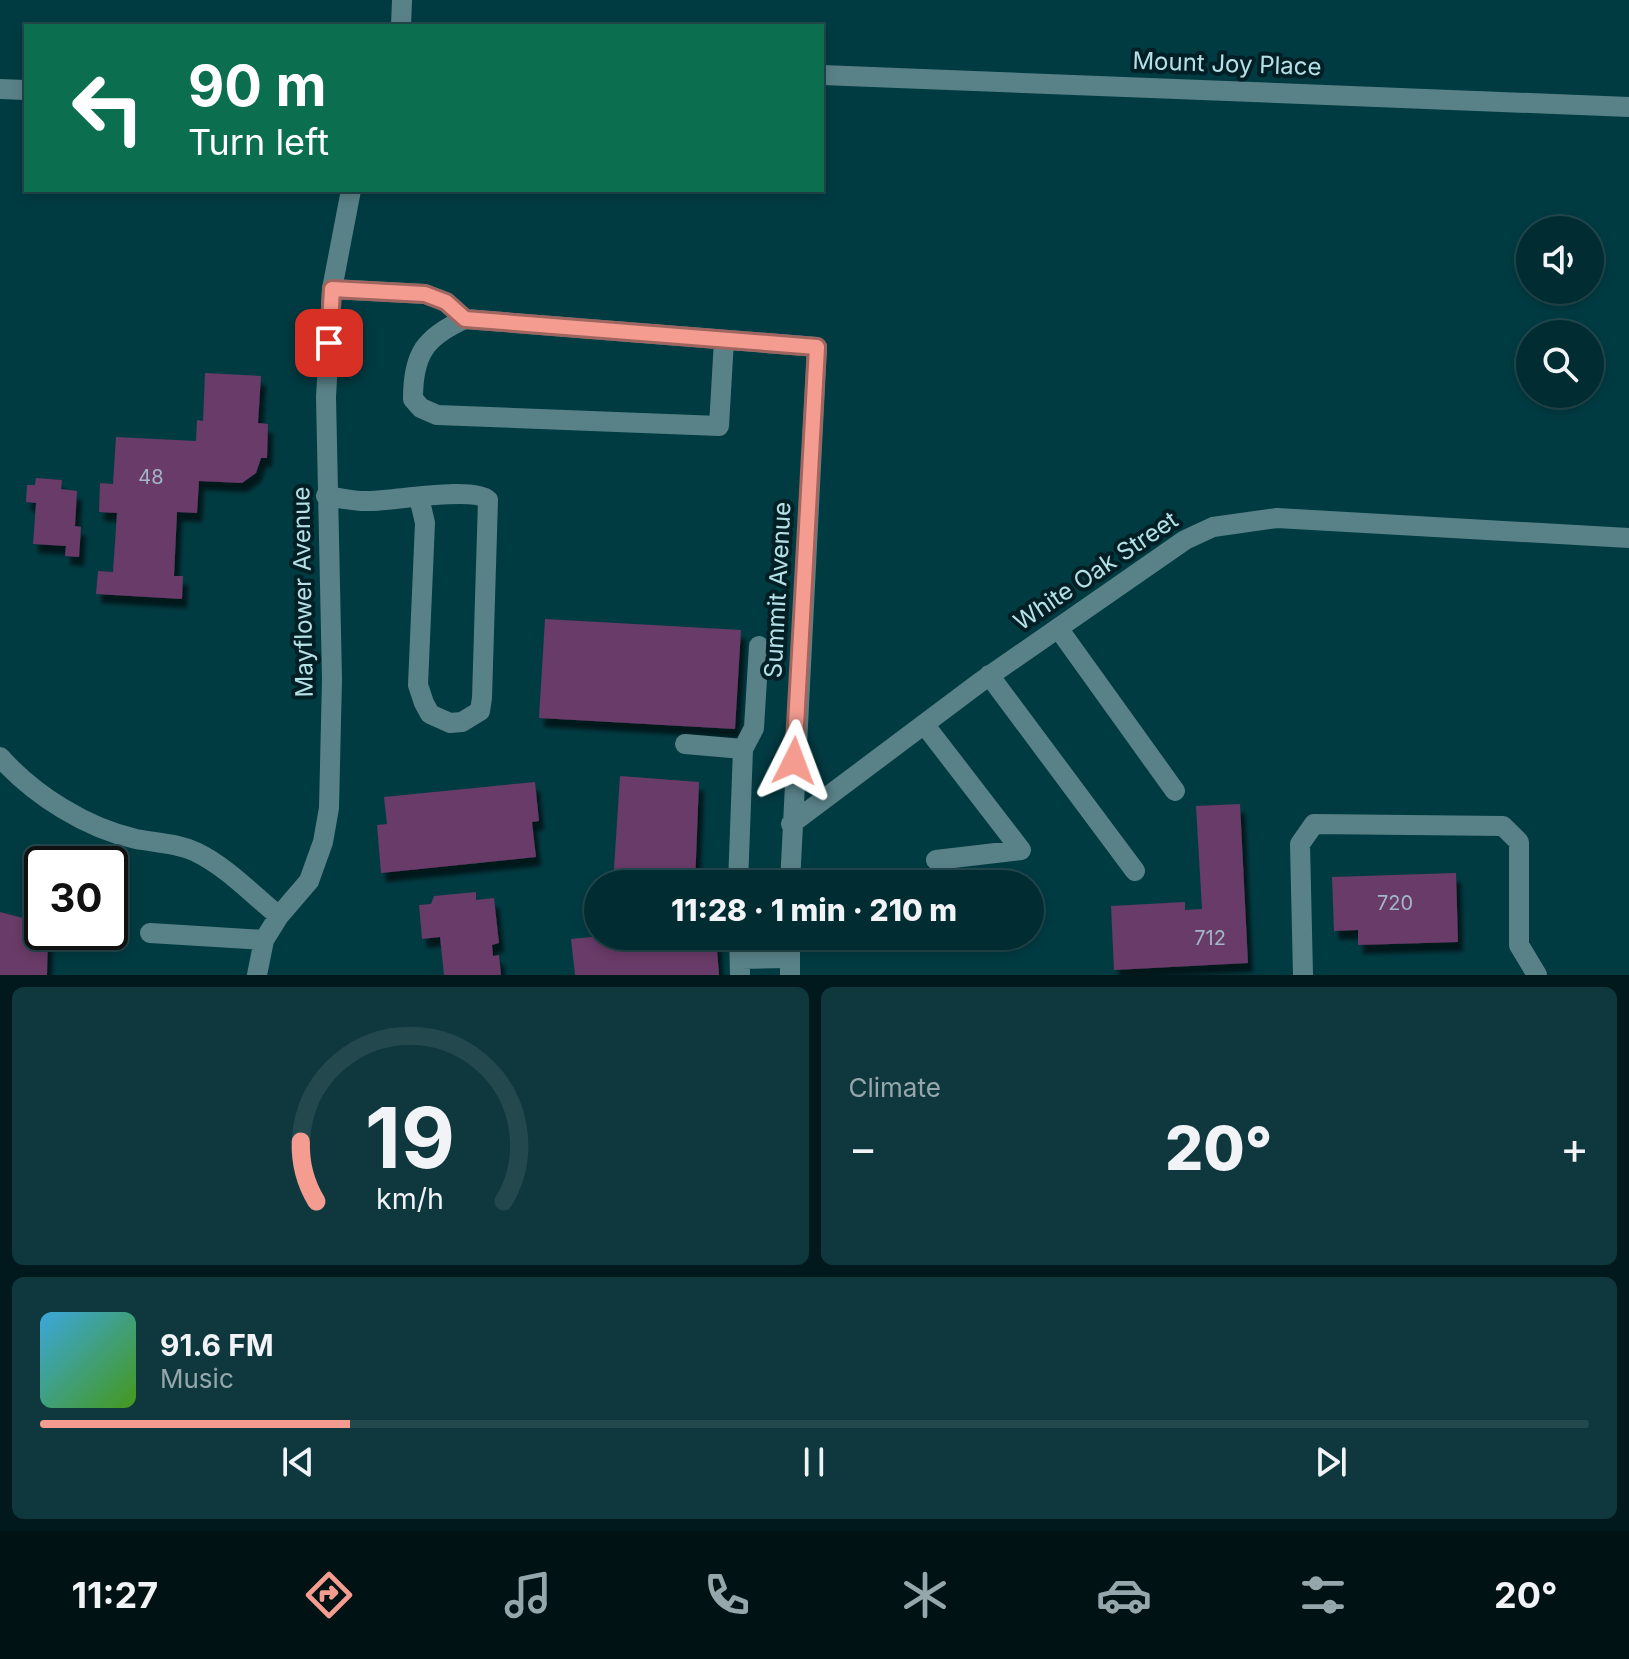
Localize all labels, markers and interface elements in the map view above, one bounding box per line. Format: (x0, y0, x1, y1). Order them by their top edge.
street label: Mount Joy Place (1132, 46, 1322, 81)
text: 90 m (188, 52, 327, 120)
icon: left (56, 56, 160, 160)
text: Turn left (188, 120, 329, 164)
map controls (1516, 216, 1604, 408)
button: sound (1516, 216, 1604, 304)
pin (295, 309, 363, 377)
button: search (1516, 320, 1604, 408)
icon: arrive (307, 321, 351, 365)
house number: 48 (138, 465, 164, 489)
street label: Mayflower Avenue (286, 486, 319, 698)
street label: Summit Avenue (758, 501, 797, 679)
street label: White Oak Street (1008, 505, 1183, 636)
position arrow (752, 719, 836, 803)
speed limit sign: 30 (24, 846, 128, 950)
house number: 720 (1377, 891, 1413, 915)
text: 11:28 · 1 min · 210 m (671, 892, 957, 928)
house number: 712 (1194, 926, 1226, 950)
text: Climate (849, 1072, 941, 1103)
text: 19 (365, 1087, 455, 1188)
text: 20° (1165, 1112, 1272, 1184)
text: − (849, 1121, 878, 1175)
text: + (1560, 1121, 1589, 1175)
text: km/h (376, 1181, 444, 1216)
text: 91.6 FM (160, 1327, 274, 1363)
text: Music (160, 1363, 234, 1394)
icon: previous (276, 1440, 320, 1484)
icon: pause (792, 1440, 836, 1484)
icon: next (1309, 1440, 1353, 1484)
icon: directions (301, 1567, 357, 1623)
icon: music (500, 1567, 556, 1623)
icon: phone (699, 1567, 755, 1623)
icon: climate (897, 1567, 953, 1623)
icon: car (1096, 1567, 1152, 1623)
icon: filters (1295, 1567, 1351, 1623)
text: 11:27 (71, 1573, 158, 1617)
text: 20° (1494, 1573, 1558, 1617)

